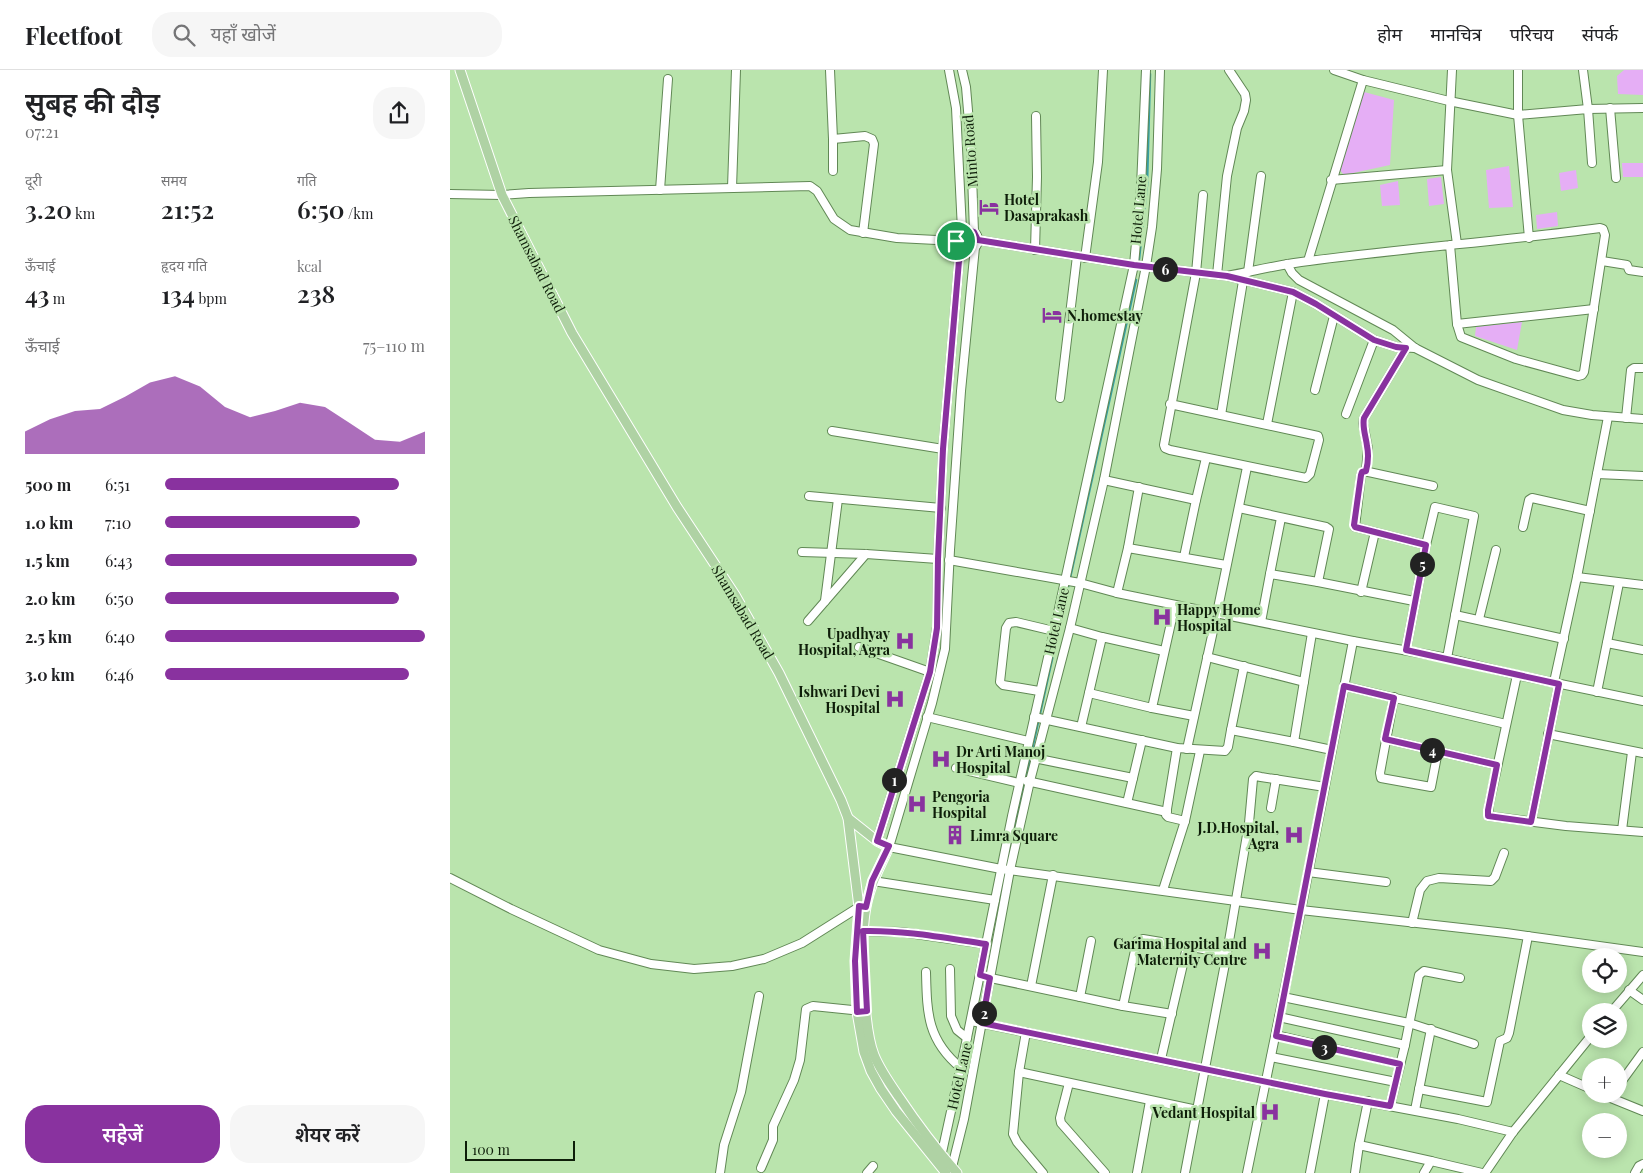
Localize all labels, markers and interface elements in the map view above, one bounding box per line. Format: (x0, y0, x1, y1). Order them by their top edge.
search box (152, 12, 502, 57)
text: Fleetfoot (25, 19, 122, 51)
text: यहाँ खोजें (210, 20, 276, 46)
icon: search (170, 21, 198, 49)
text: होम (1377, 22, 1402, 46)
text: मानचित्र (1430, 22, 1482, 46)
text: परिचय (1510, 22, 1554, 46)
text: संपर्क (1582, 22, 1618, 46)
text: सुबह की दौड़ (25, 83, 160, 120)
button: share (373, 87, 425, 139)
street label: Minto Road (958, 114, 982, 188)
text: 07:21 (25, 121, 59, 142)
text: दूरी (25, 171, 42, 190)
text: समय (161, 171, 187, 190)
text: गति (297, 171, 317, 190)
street label: Hotel Lane (1126, 175, 1150, 245)
place label: Hotel Dasaprakash (1004, 190, 1089, 225)
text: 3.20 (25, 192, 72, 225)
text: 21:52 (161, 192, 214, 225)
text: 6:50 (297, 192, 345, 225)
hotel icon: Hotel Dasaprakash (978, 196, 1000, 218)
text: km (72, 204, 95, 223)
text: /km (345, 204, 373, 223)
street label: Shamsabad Road (504, 212, 570, 316)
pin (935, 220, 977, 262)
icon: arrive (942, 227, 970, 255)
text: ऊँचाई (25, 256, 55, 275)
text: हृदय गति (161, 256, 207, 275)
pin: 6 (1152, 256, 1178, 282)
text: kcal (297, 257, 322, 276)
text: 6 (1162, 260, 1169, 279)
text: 238 (297, 276, 335, 309)
text: 43 (25, 277, 49, 310)
text: 134 (161, 277, 195, 310)
text: m (49, 289, 65, 308)
text: bpm (195, 289, 227, 308)
hotel icon: N.homestay (1041, 304, 1063, 326)
place label: N.homestay (1067, 306, 1143, 325)
text: ऊँचाई (25, 335, 60, 356)
text: 75–110 m (363, 335, 425, 356)
text: 500 m (25, 474, 71, 495)
text: 6:51 (105, 474, 130, 495)
text: 1.0 km (25, 512, 73, 533)
text: 7:10 (105, 512, 131, 533)
text: 1.5 km (25, 550, 70, 571)
text: 6:43 (105, 550, 132, 571)
pin: 5 (1410, 552, 1434, 576)
text: 5 (1419, 555, 1426, 574)
street label: Shamsabad Road (707, 561, 779, 663)
street label: Hotel Lane (1039, 586, 1073, 656)
text: 2.0 km (25, 588, 75, 609)
text: 6:50 (105, 588, 134, 609)
place label: Happy Home Hospital (1177, 600, 1261, 635)
hospital icon: Happy Home Hospital (1151, 606, 1173, 628)
place label: Upadhyay Hospital, Agra (798, 624, 891, 659)
text: 2.5 km (25, 626, 72, 647)
text: 6:40 (105, 626, 135, 647)
hospital icon: Upadhyay Hospital, Agra (894, 630, 916, 652)
text: 3.0 km (25, 664, 75, 685)
text: 6:46 (105, 664, 134, 685)
place label: Ishwari Devi Hospital (798, 682, 881, 717)
hospital icon: Ishwari Devi Hospital (884, 688, 906, 710)
pin: 4 (1420, 738, 1444, 762)
text: 4 (1429, 741, 1436, 760)
place label: Dr Arti Manoj Hospital (956, 742, 1045, 777)
hospital icon: Dr Arti Manoj Hospital (930, 748, 952, 770)
pin: 1 (882, 768, 906, 792)
text: 1 (892, 771, 897, 790)
place label: Pengoria Hospital (932, 787, 991, 822)
hospital icon: Pengoria Hospital (906, 793, 928, 815)
place label: J.D.Hospital, Agra (1197, 818, 1280, 853)
building icon: Limra Square (944, 824, 966, 846)
hospital icon: J.D.Hospital, Agra (1283, 824, 1305, 846)
place label: Limra Square (970, 826, 1058, 845)
place label: Garima Hospital and Maternity Centre (1113, 934, 1248, 969)
hospital icon: Garima Hospital and Maternity Centre (1251, 940, 1273, 962)
map controls (1582, 948, 1627, 1158)
button: locate (1582, 948, 1627, 993)
pin: 2 (972, 1000, 996, 1026)
button: layers (1582, 1003, 1627, 1048)
text: 2 (981, 1004, 988, 1023)
pin: 3 (1312, 1034, 1336, 1060)
text: 3 (1321, 1038, 1328, 1057)
street label: Hotel Lane (942, 1041, 976, 1111)
button: + (1582, 1058, 1627, 1103)
hospital icon: Vedant Hospital (1259, 1101, 1281, 1123)
place label: Vedant Hospital (1152, 1103, 1256, 1122)
button: सहेजें (25, 1105, 220, 1163)
button: शेयर करें (230, 1105, 425, 1163)
button: − (1582, 1113, 1627, 1158)
scale bar (465, 1138, 575, 1161)
text: 100 m (472, 1140, 510, 1159)

